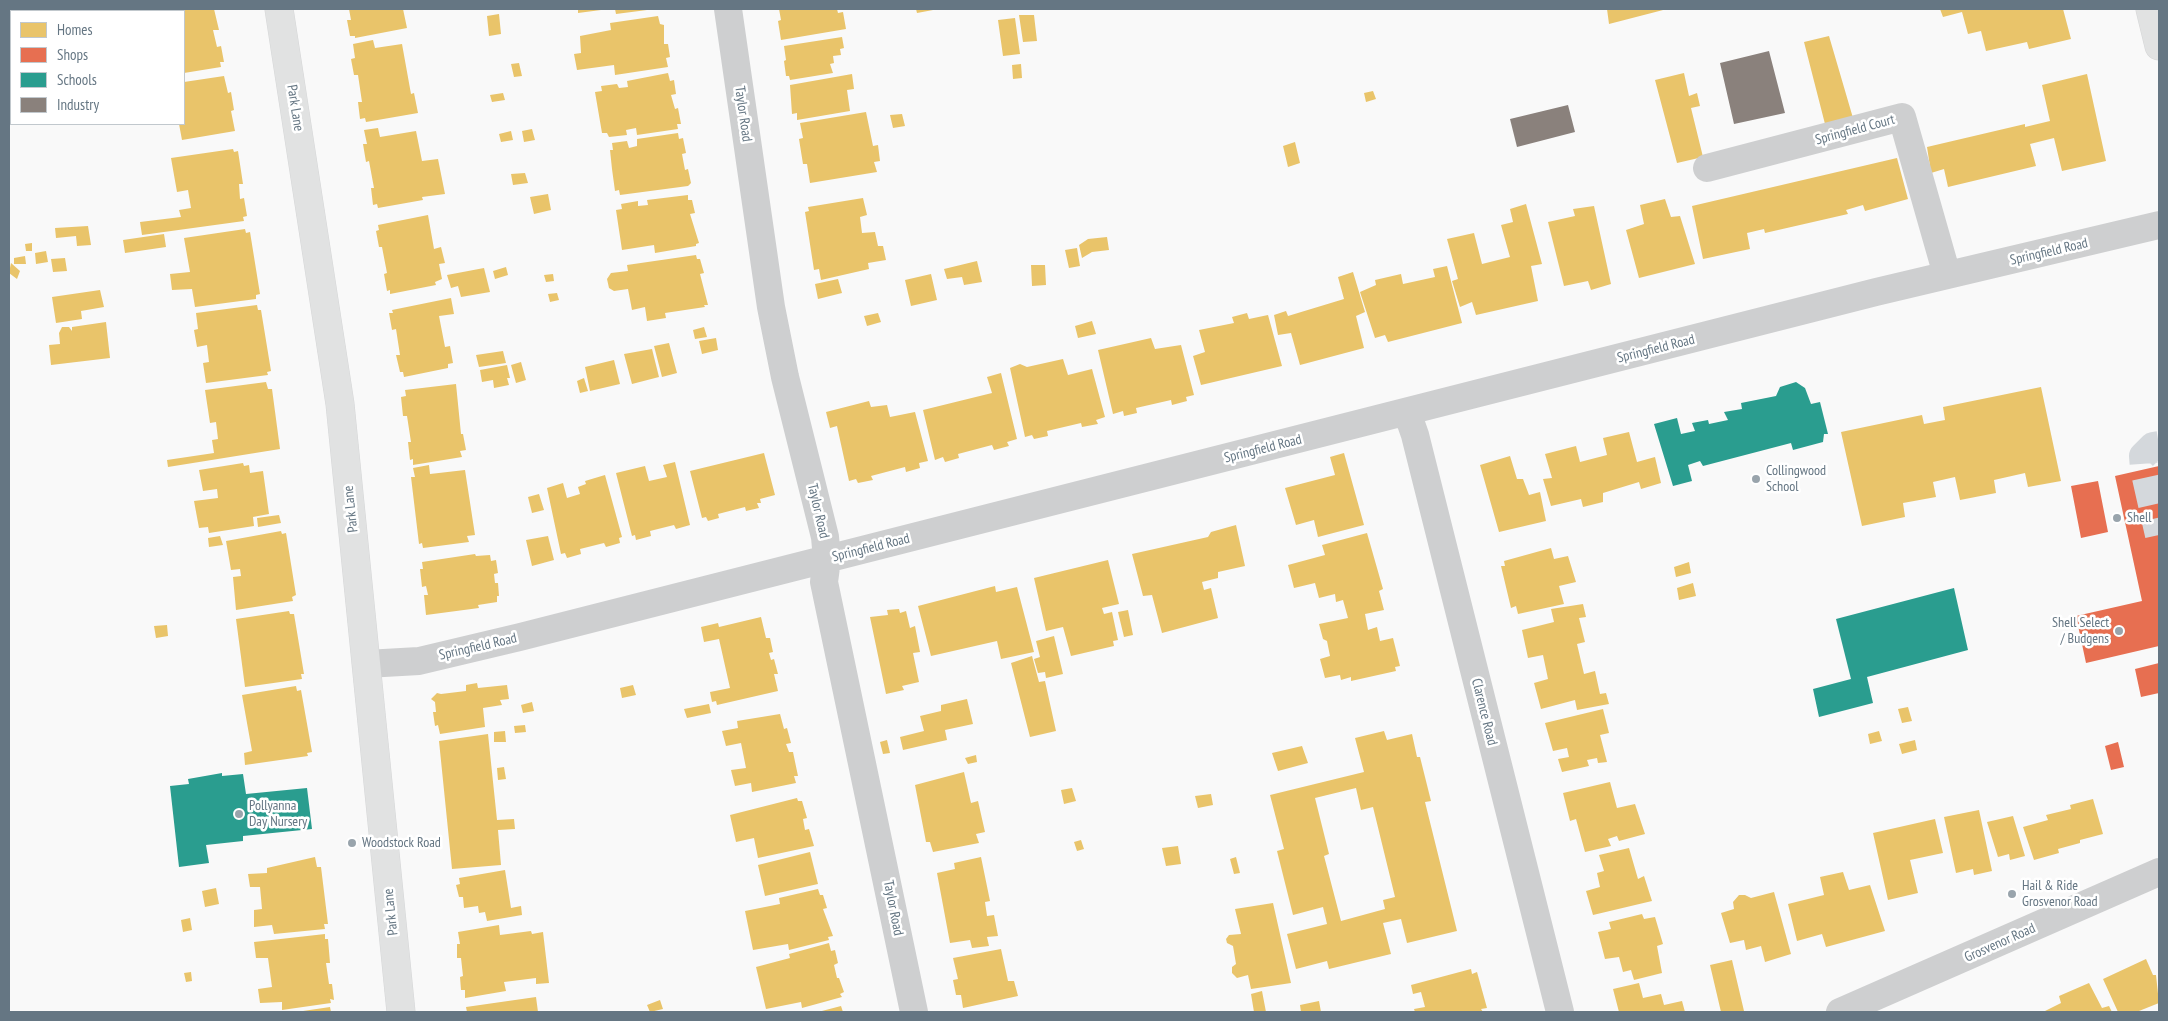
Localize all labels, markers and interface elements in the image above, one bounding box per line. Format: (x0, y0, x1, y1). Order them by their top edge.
legend (10, 10, 185, 125)
text: Homes (57, 20, 93, 39)
text: Shops (57, 45, 88, 64)
text: Schools (57, 70, 97, 89)
street label: Park Lane (283, 84, 307, 132)
street label: Taylor Road (731, 85, 755, 143)
text: Industry (57, 95, 99, 114)
street label: Springfield Court (1813, 111, 1897, 149)
street label: Springfield Road (2009, 235, 2089, 269)
street label: Springfield Road (1616, 331, 1696, 367)
street label: Springfield Road (1223, 431, 1303, 467)
place label: Collingwood School (1766, 463, 1826, 496)
marker: Collingwood School (1750, 473, 1762, 485)
street label: Taylor Road (804, 482, 832, 540)
street label: Park Lane (340, 485, 362, 533)
place label: Shell (2127, 510, 2151, 526)
marker: Shell (2111, 512, 2123, 524)
street label: Springfield Road (831, 530, 911, 566)
place label: Shell Select / Budgens (2052, 615, 2109, 648)
marker: Shell Select / Budgens (2113, 625, 2125, 637)
street label: Springfield Road (438, 630, 518, 664)
street label: Clarence Road (1468, 677, 1500, 747)
place label: Pollyanna Day Nursery (249, 798, 307, 830)
marker: Pollyanna Day Nursery (233, 808, 245, 820)
place label: Woodstock Road (362, 835, 441, 851)
marker: Woodstock Road (346, 837, 358, 849)
place label: Hail & Ride Grosvenor Road (2022, 878, 2098, 910)
street label: Taylor Road (879, 879, 907, 937)
street label: Park Lane (380, 888, 402, 936)
marker: Hail & Ride Grosvenor Road (2006, 888, 2018, 900)
street label: Grosvenor Road (1962, 920, 2038, 966)

